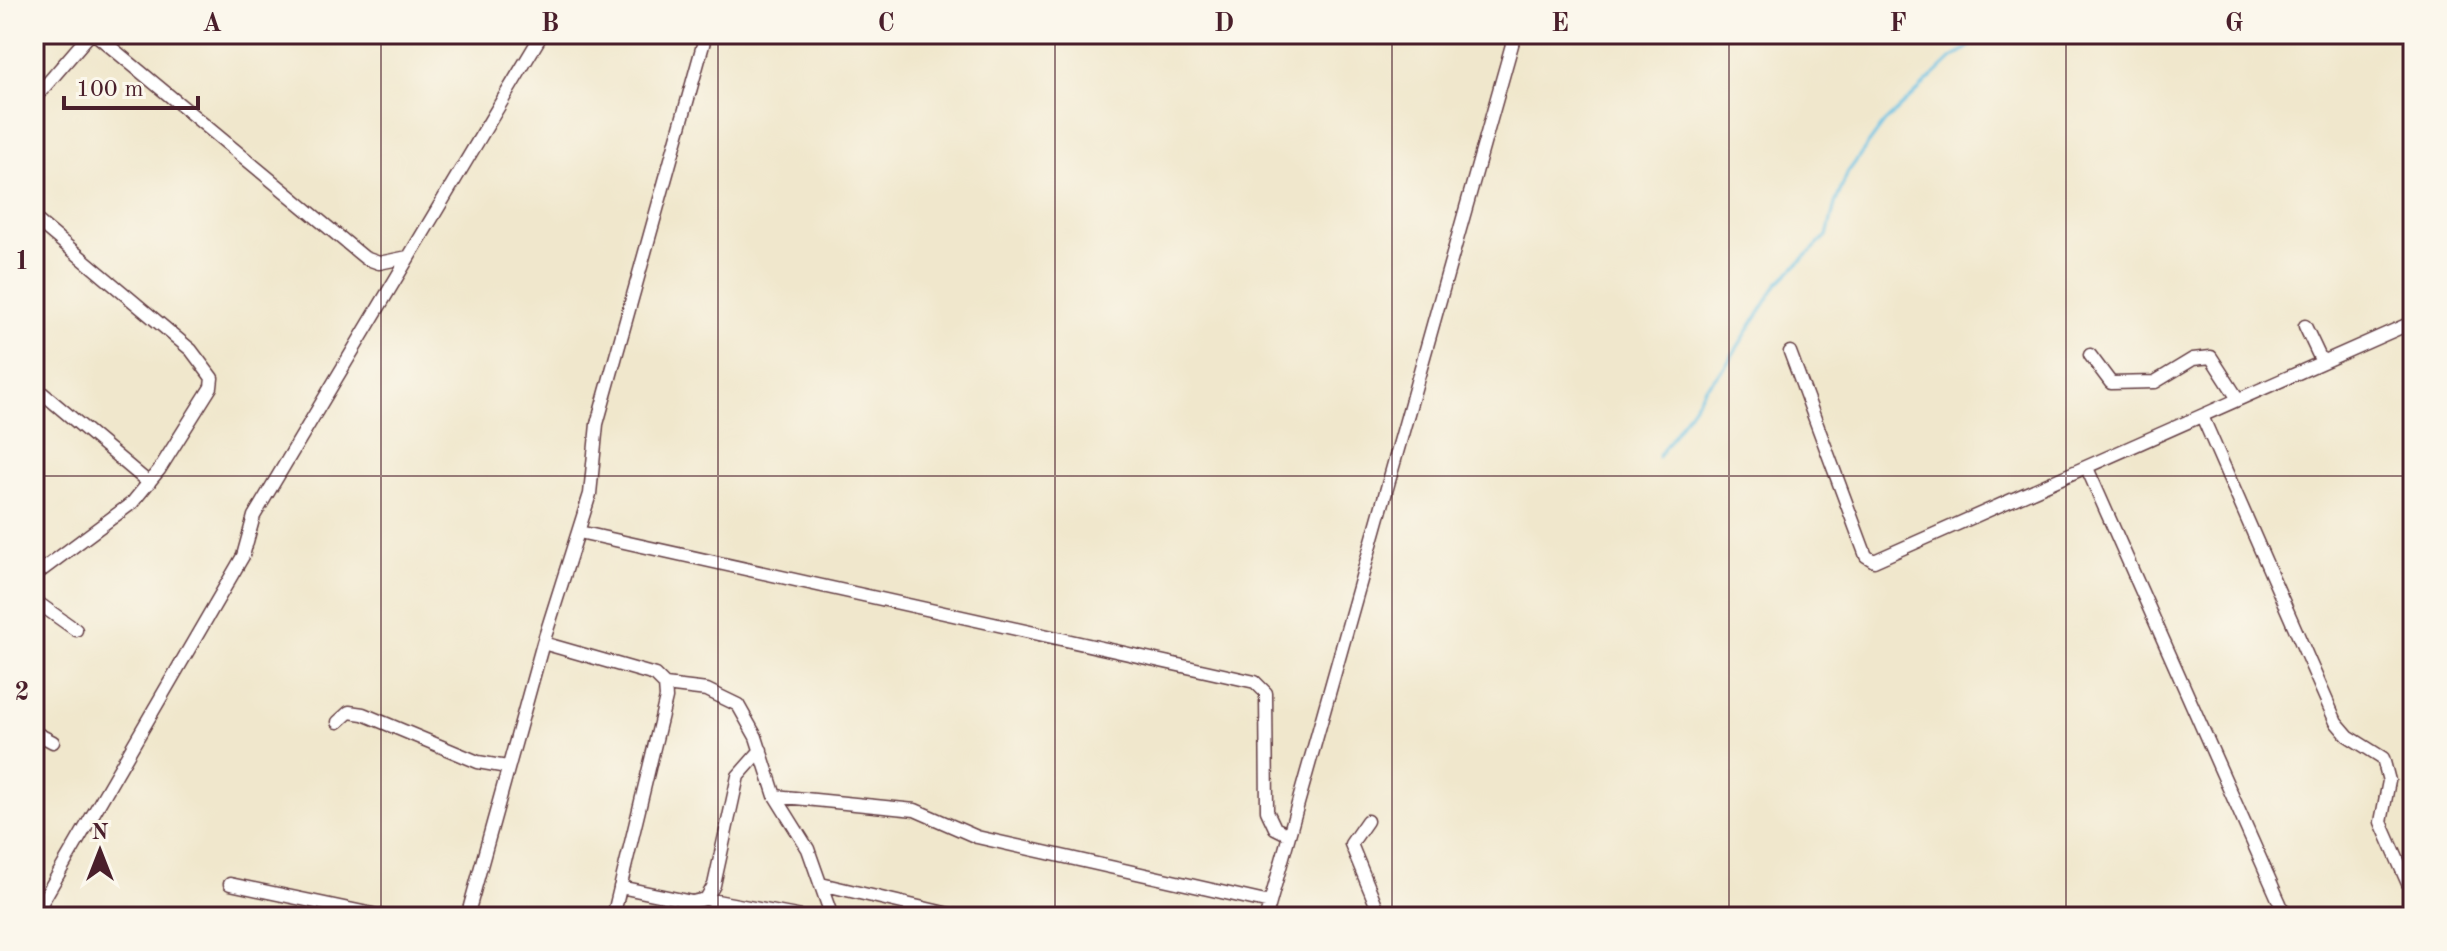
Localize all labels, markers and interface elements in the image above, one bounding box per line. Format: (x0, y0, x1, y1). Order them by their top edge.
text: A (202, 11, 222, 37)
text: B (541, 11, 559, 37)
text: C (877, 11, 895, 37)
text: D (1214, 11, 1234, 37)
text: E (1551, 11, 1569, 37)
text: F (1889, 11, 1907, 37)
text: G (2225, 11, 2243, 37)
scale bar (64, 60, 198, 110)
text: 100 m (76, 78, 144, 102)
text: 1 (14, 249, 30, 275)
text: 2 (14, 680, 30, 706)
north arrow (60, 811, 140, 891)
text: N (92, 822, 109, 844)

